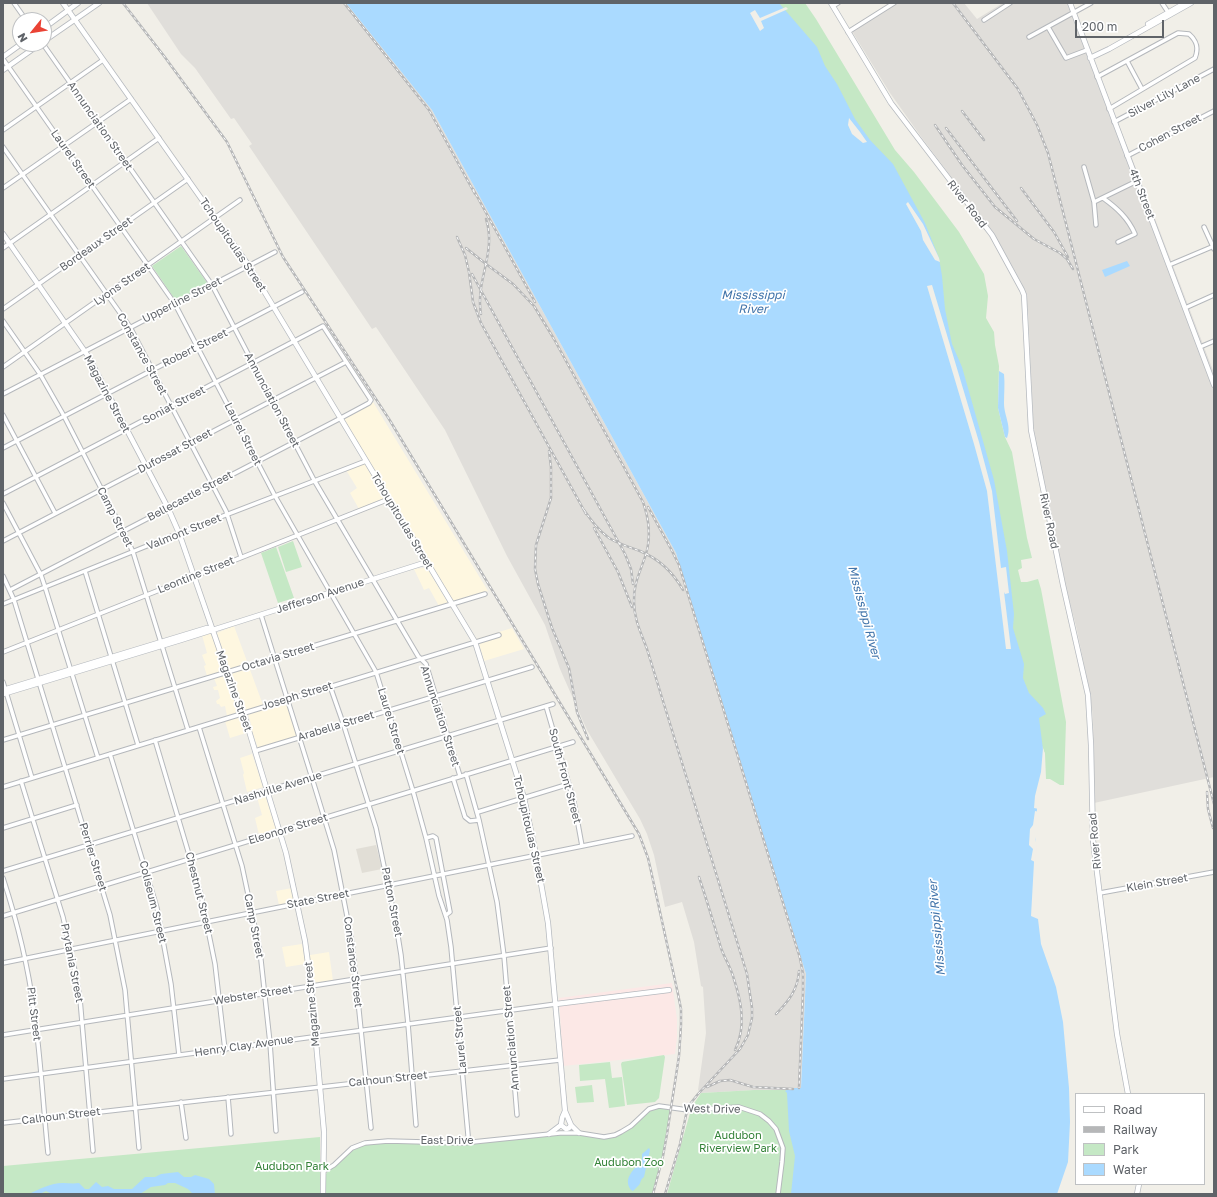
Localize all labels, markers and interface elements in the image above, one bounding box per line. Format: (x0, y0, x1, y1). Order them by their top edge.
north arrow (12, 12, 52, 52)
scale bar (1077, 12, 1166, 38)
text: 200 m (1082, 19, 1117, 34)
text: N (14, 31, 30, 45)
street label: Silver Lily Lane (1126, 71, 1202, 121)
street label: Annunciation Street (64, 79, 136, 173)
street label: Cohen Street (1136, 111, 1204, 155)
street label: Laurel Street (48, 127, 98, 191)
street label: 4th Street (1126, 167, 1158, 221)
street label: River Road (944, 178, 990, 230)
street label: Tchoupitoulas Street (197, 196, 269, 294)
street label: Bordeaux Street (57, 214, 135, 274)
street label: Lyons Street (91, 260, 153, 308)
street label: Upperline Street (140, 274, 224, 326)
water label: Mississippi River (721, 288, 785, 316)
street label: Constance Street (114, 311, 170, 397)
street label: Robert Street (160, 326, 230, 370)
street label: Annunciation Street (241, 350, 303, 450)
street label: Magazine Street (81, 353, 133, 435)
street label: Soniat Street (140, 383, 208, 427)
street label: Laurel Street (222, 400, 264, 468)
street label: Dufossat Street (136, 426, 214, 476)
street label: Bellecastle Street (145, 468, 235, 524)
street label: Tchoupitoulas Street (368, 470, 436, 572)
street label: Camp Street (94, 485, 136, 549)
street label: River Road (1037, 492, 1061, 550)
street label: Valmont Street (145, 511, 223, 553)
street label: Leontine Street (156, 554, 236, 596)
water label: Mississippi River (845, 564, 883, 660)
street label: Jefferson Avenue (274, 576, 366, 616)
street label: Octavia Street (240, 640, 316, 674)
street label: Magazine Street (213, 648, 255, 734)
street label: Annunciation Street (417, 664, 463, 768)
street label: Joseph Street (260, 679, 334, 713)
street label: Laurel Street (375, 686, 407, 756)
street label: Arabella Street (296, 708, 376, 744)
street label: South Front Street (546, 727, 584, 825)
street label: Nashville Avenue (233, 768, 323, 808)
street label: Tchoupitoulas Street (510, 774, 548, 884)
street label: Eleonore Street (247, 811, 329, 847)
street label: River Road (1086, 812, 1104, 870)
street label: Perrier Street (76, 821, 110, 893)
street label: Chestnut Street (182, 851, 216, 935)
street label: Coliseum Street (136, 859, 170, 945)
street label: Patton Street (379, 866, 405, 938)
street label: Klein Street (1125, 871, 1189, 895)
water label: Mississippi River (926, 880, 948, 976)
street label: State Street (286, 886, 350, 912)
street label: Camp Street (241, 893, 267, 959)
street label: Constance Street (341, 916, 365, 1008)
street label: Prytania Street (58, 922, 86, 1004)
street label: Magazine Street (302, 961, 322, 1047)
street label: Webster Street (213, 982, 293, 1008)
street label: Annunciation Street (500, 985, 522, 1091)
street label: Pitt Street (24, 986, 44, 1042)
street label: Laurel Street (450, 1005, 470, 1075)
street label: Henry Clay Avenue (194, 1033, 294, 1059)
street label: Calhoun Street (348, 1068, 428, 1090)
legend (1075, 1093, 1205, 1185)
street label: West Drive (684, 1102, 740, 1116)
text: Road (1113, 1102, 1142, 1117)
street label: Calhoun Street (21, 1105, 101, 1127)
text: Railway (1113, 1122, 1158, 1137)
park label: Audubon Riverview Park (699, 1129, 777, 1155)
street label: East Drive (420, 1134, 474, 1148)
text: Park (1113, 1142, 1139, 1157)
park label: Audubon Zoo (594, 1156, 664, 1170)
park label: Audubon Park (255, 1160, 329, 1174)
text: Water (1113, 1162, 1147, 1177)

